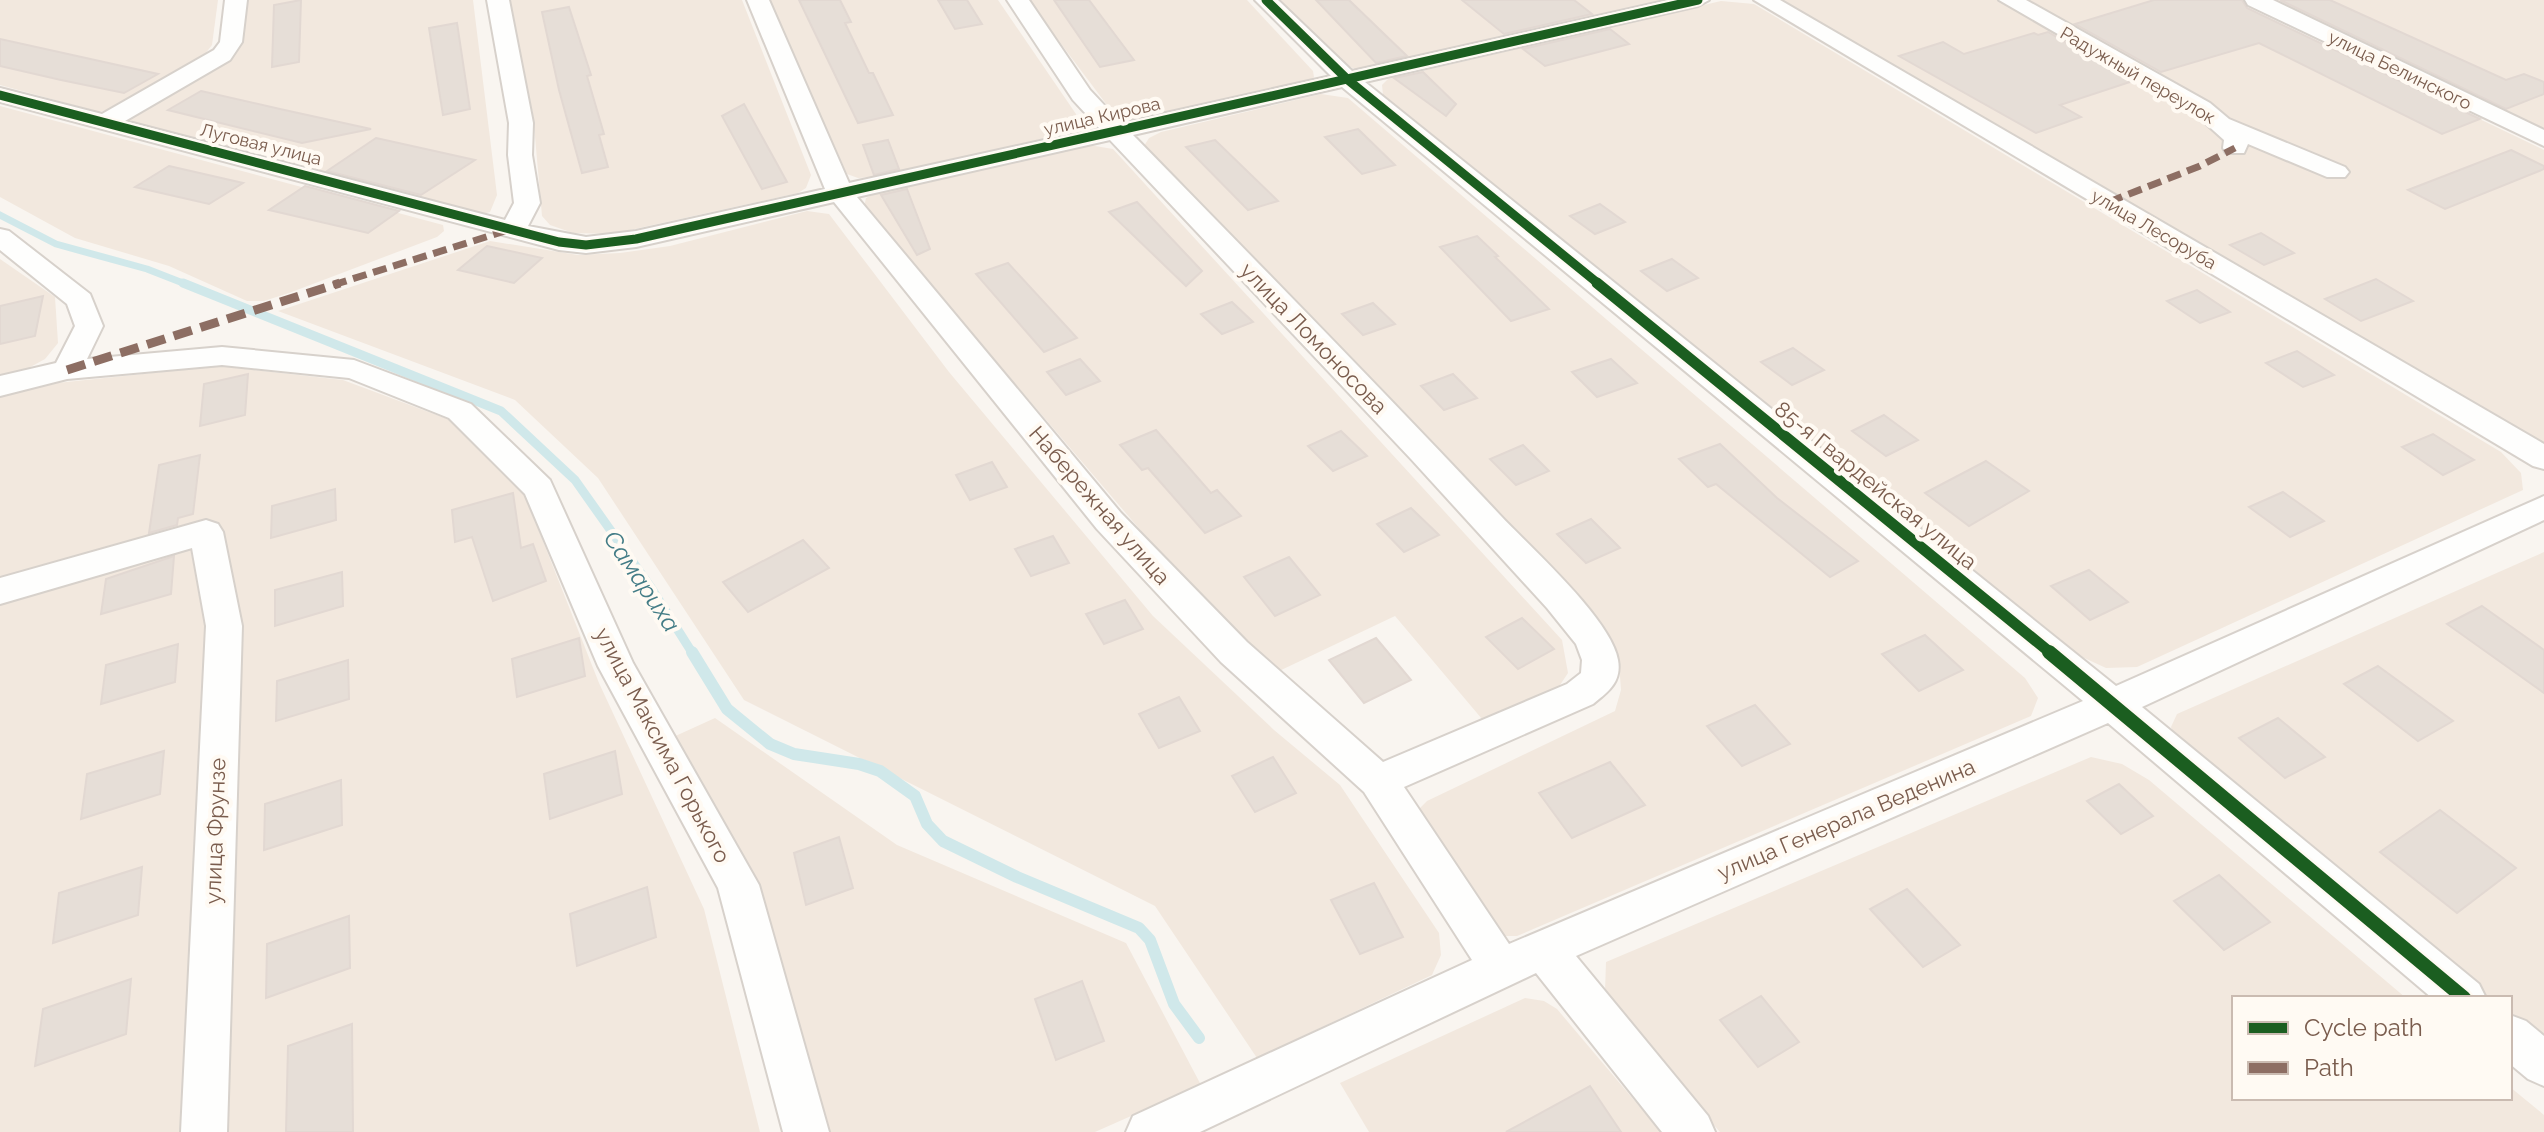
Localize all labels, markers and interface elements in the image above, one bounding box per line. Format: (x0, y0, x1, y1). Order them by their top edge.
street label: Радужный переулок (2057, 22, 2219, 128)
street label: улица Белинского (2325, 26, 2475, 114)
street label: улица Кирова (1042, 92, 1162, 140)
street label: Луговая улица (198, 119, 324, 169)
street label: улица Лесоруба (2088, 185, 2220, 273)
street label: улица Ломоносова (1235, 257, 1393, 419)
street label: 85-я Гвардейская улица (1770, 395, 1982, 575)
street label: Набережная улица (1024, 420, 1176, 590)
water label: Самариха (598, 525, 686, 637)
street label: улица Максима Горького (590, 623, 736, 867)
street label: улица Генерала Веденина (1713, 753, 1979, 885)
street label: улица Фрунзе (199, 757, 231, 905)
legend (2232, 996, 2512, 1100)
text: Cycle path (2304, 1013, 2423, 1042)
text: Path (2304, 1053, 2354, 1082)

